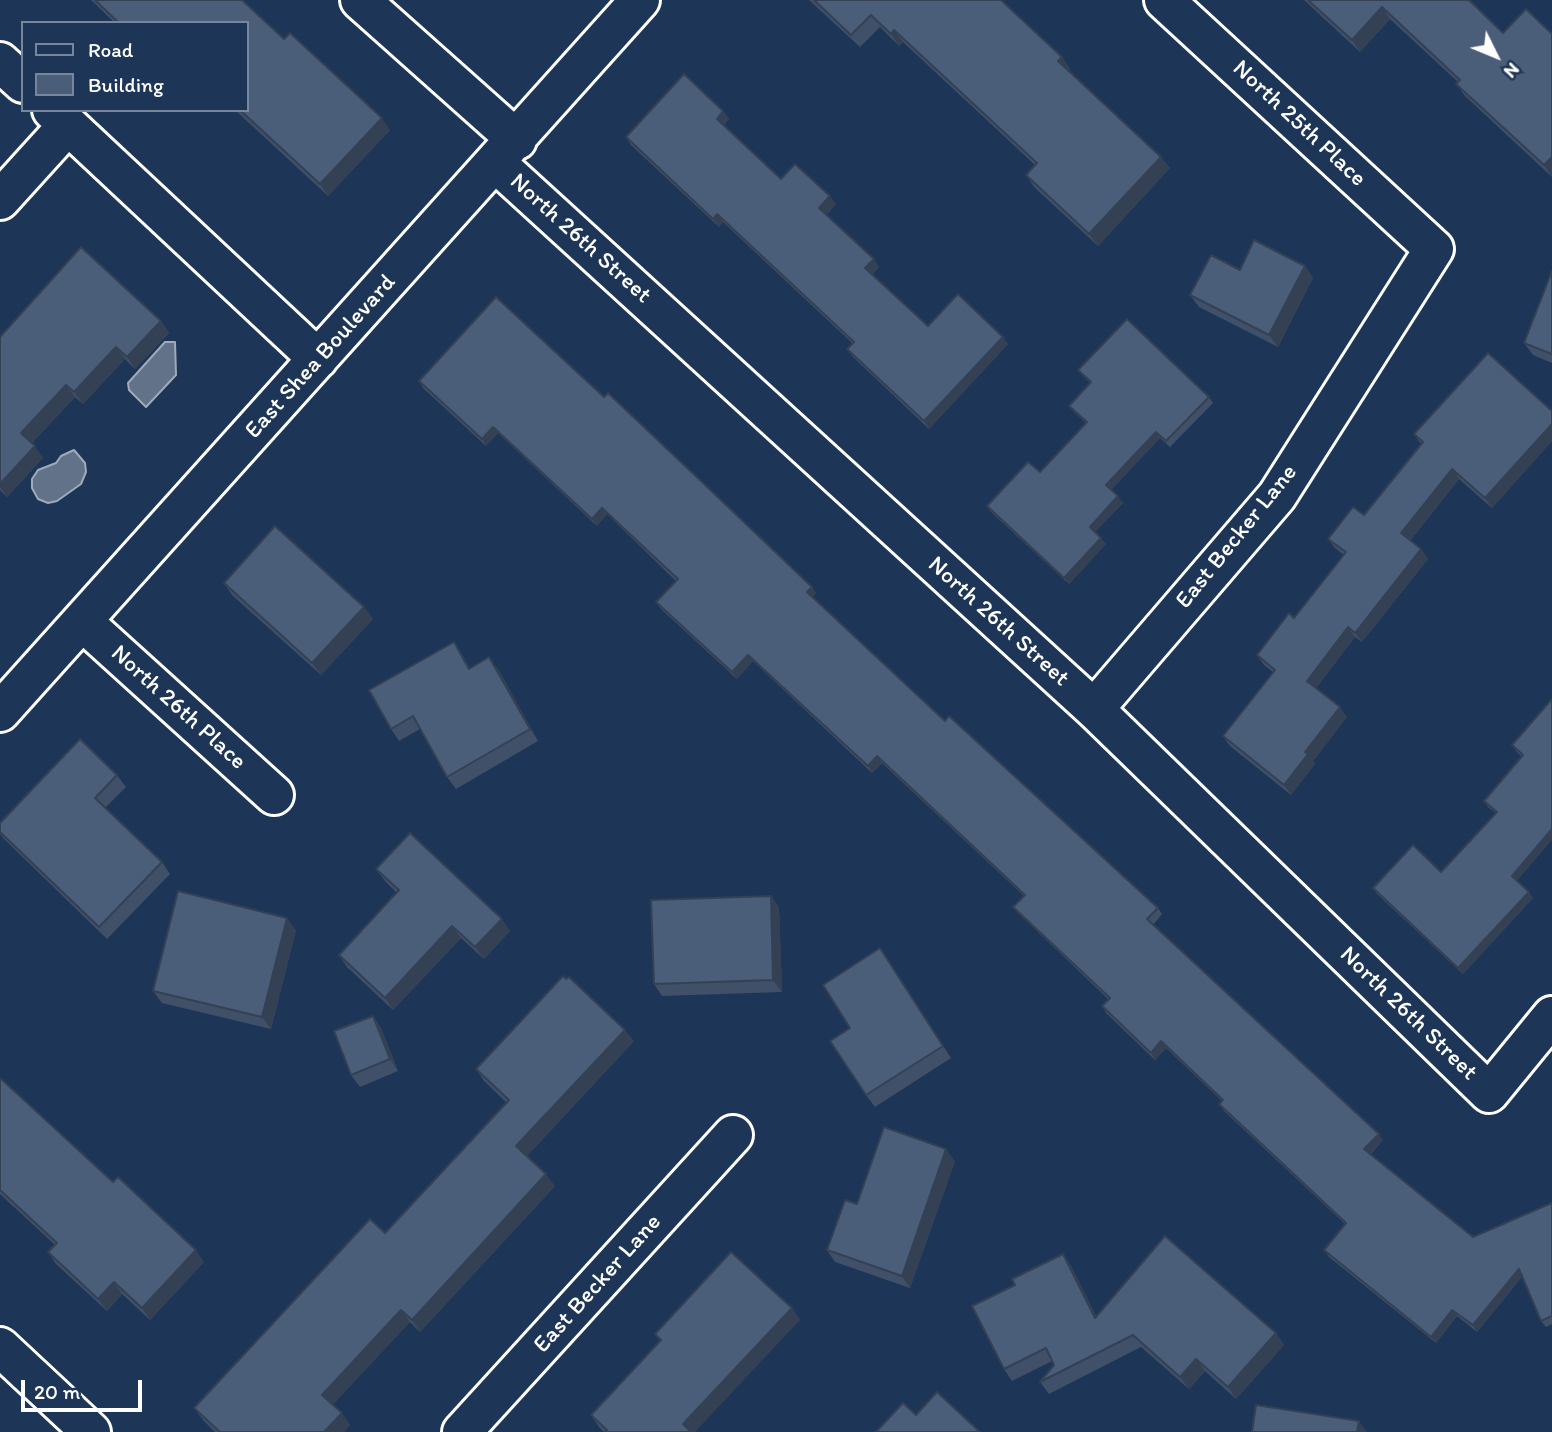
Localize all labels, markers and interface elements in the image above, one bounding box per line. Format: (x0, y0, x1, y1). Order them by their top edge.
legend (21, 21, 248, 112)
north arrow (1461, 21, 1531, 91)
text: Road (88, 37, 133, 62)
street label: North 25th Place (1226, 55, 1372, 193)
text: N (1499, 58, 1525, 83)
text: Building (88, 72, 164, 97)
street label: North 26th Street (503, 168, 657, 310)
street label: East Shea Boulevard (240, 269, 402, 445)
street label: East Becker Lane (1170, 459, 1304, 615)
street label: North 26th Street (921, 551, 1075, 693)
street label: North 26th Place (104, 640, 252, 776)
street label: North 26th Street (1333, 941, 1483, 1087)
street label: East Becker Lane (528, 1209, 668, 1359)
scale bar (24, 1366, 145, 1410)
text: 20 m (34, 1379, 80, 1404)

